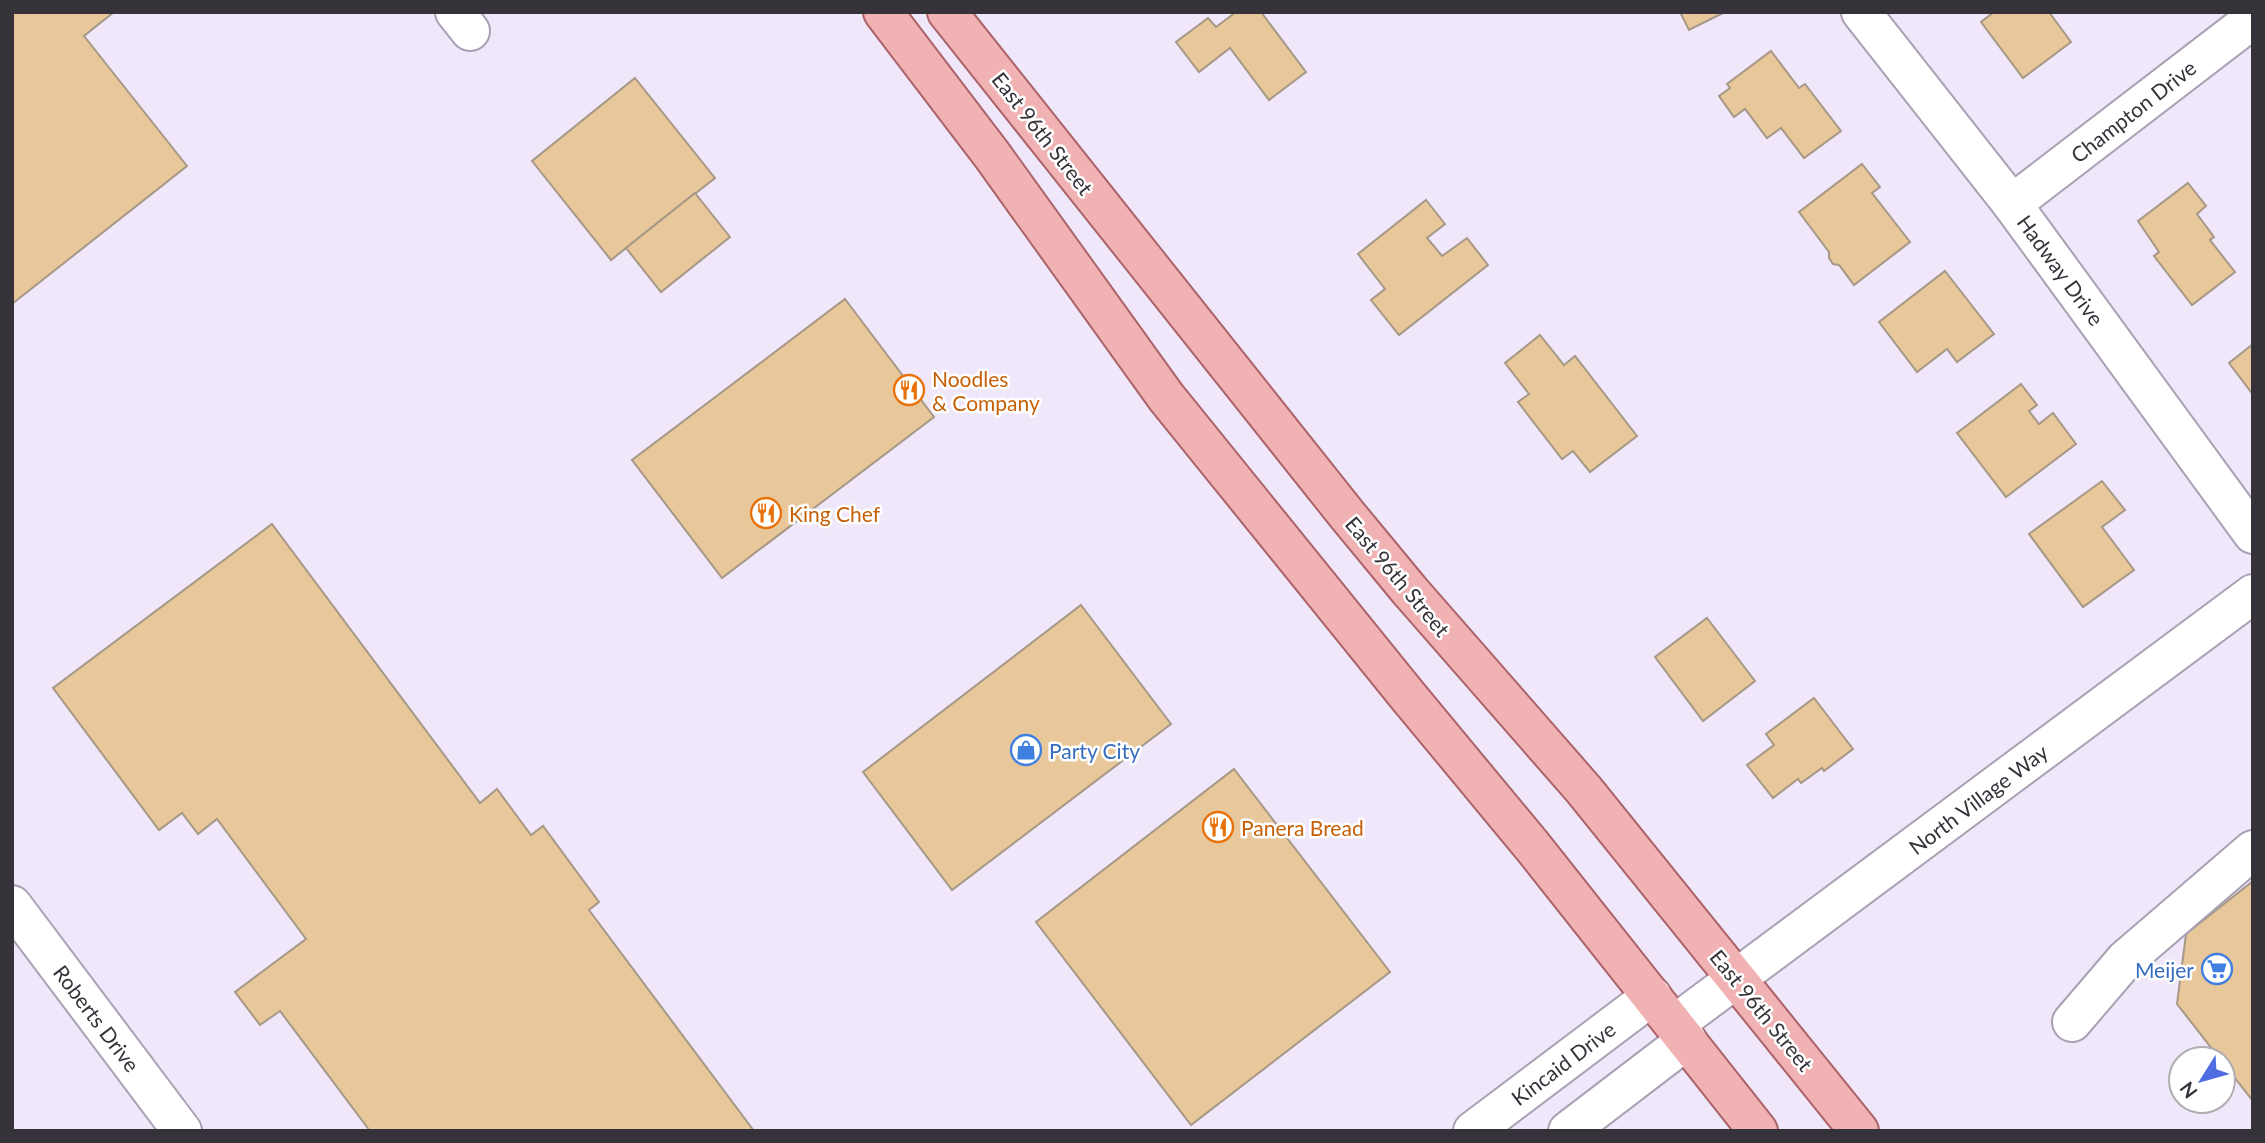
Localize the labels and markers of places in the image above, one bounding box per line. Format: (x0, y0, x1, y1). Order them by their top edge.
place label: Noodles & Company (932, 366, 1040, 415)
restaurant icon: Noodles & Company (892, 373, 926, 407)
restaurant icon: King Chef (749, 496, 783, 530)
place label: King Chef (789, 501, 881, 526)
shop icon: Party City (1009, 733, 1043, 767)
place label: Party City (1049, 738, 1140, 763)
restaurant icon: Panera Bread (1201, 810, 1235, 844)
place label: Panera Bread (1241, 815, 1364, 840)
supermarket icon: Meijer (2200, 952, 2234, 986)
place label: Meijer (2135, 957, 2194, 982)

